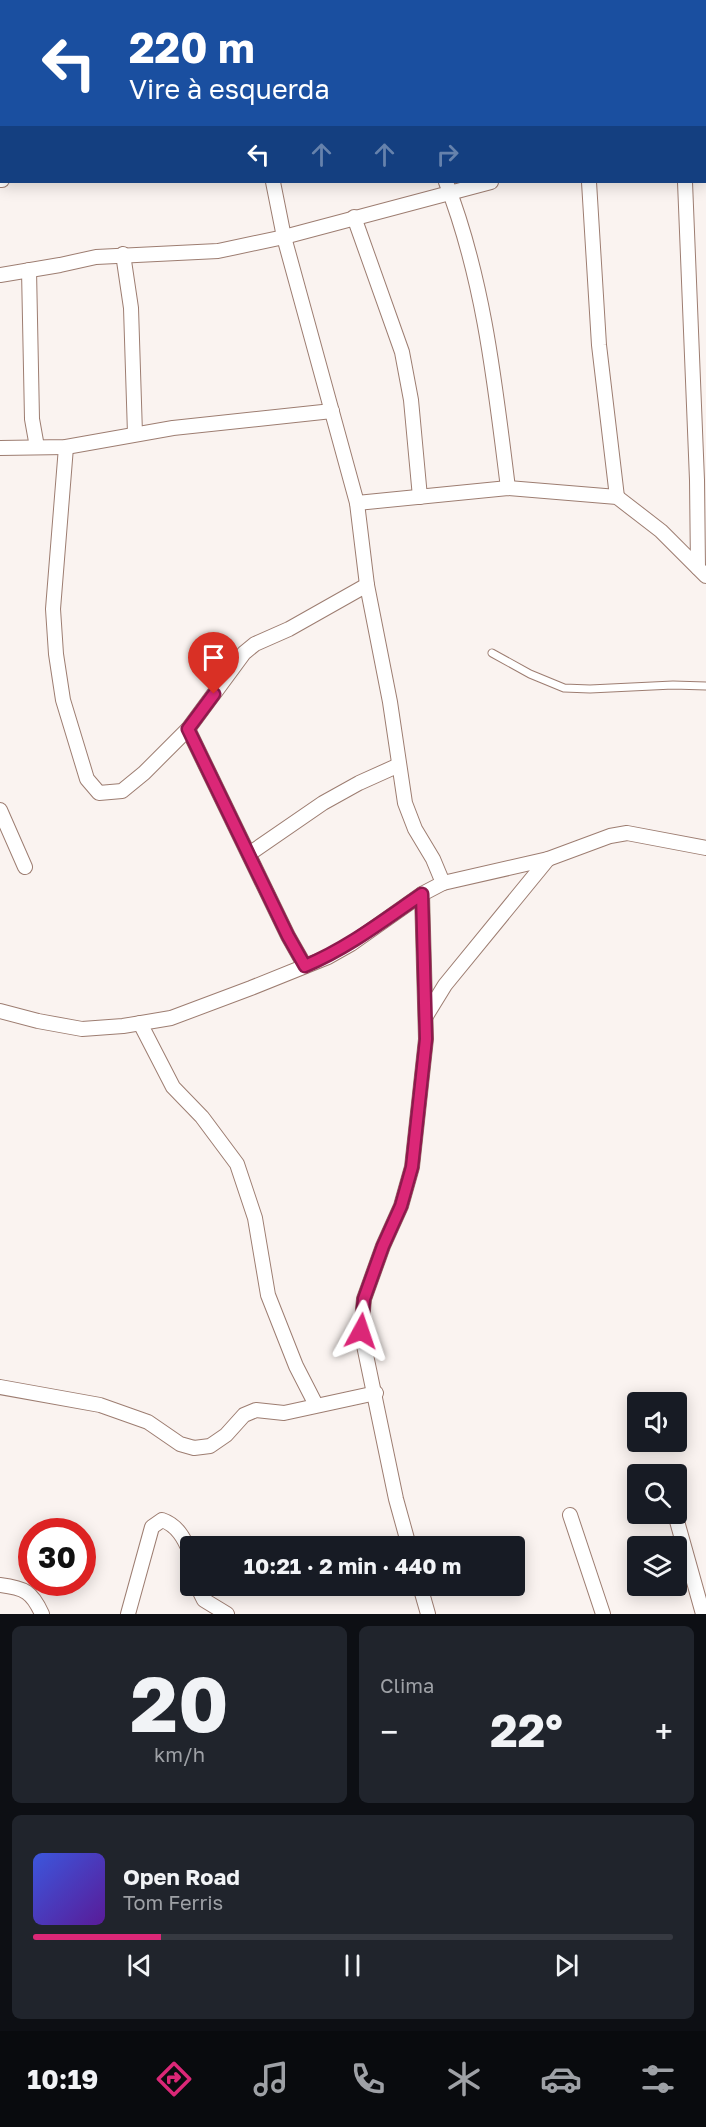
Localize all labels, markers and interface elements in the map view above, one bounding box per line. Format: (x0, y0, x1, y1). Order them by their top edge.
text: 220 m (129, 22, 255, 72)
icon: left (30, 24, 108, 102)
text: Vire à esquerda (129, 73, 330, 105)
icon: left (242, 138, 275, 171)
icon: ahead (305, 138, 338, 171)
icon: ahead (368, 138, 401, 171)
icon: right (431, 138, 464, 171)
pin (188, 632, 239, 694)
icon: arrive (197, 641, 230, 674)
position arrow (329, 1299, 393, 1363)
map controls (627, 1392, 687, 1596)
button: sound (627, 1392, 687, 1452)
button: search (627, 1464, 687, 1524)
speed limit sign: 30 (18, 1518, 96, 1596)
button: layers (627, 1536, 687, 1596)
text: 10:21 · 2 min · 440 m (244, 1552, 461, 1579)
text: 20 (130, 1656, 229, 1749)
text: Clima (380, 1673, 434, 1697)
text: 22° (490, 1703, 563, 1757)
text: − (380, 1712, 398, 1751)
text: + (655, 1712, 673, 1751)
text: km/h (154, 1742, 205, 1766)
text: Open Road (123, 1863, 240, 1890)
text: Tom Ferris (123, 1890, 223, 1914)
icon: previous (123, 1949, 156, 1982)
icon: pause (336, 1949, 369, 1982)
icon: next (550, 1949, 583, 1982)
icon: directions (153, 2058, 195, 2100)
icon: music (250, 2058, 292, 2100)
icon: phone (347, 2058, 389, 2100)
icon: climate (443, 2058, 485, 2100)
icon: car (540, 2058, 582, 2100)
icon: filters (637, 2058, 679, 2100)
text: 10:19 (27, 2063, 99, 2095)

